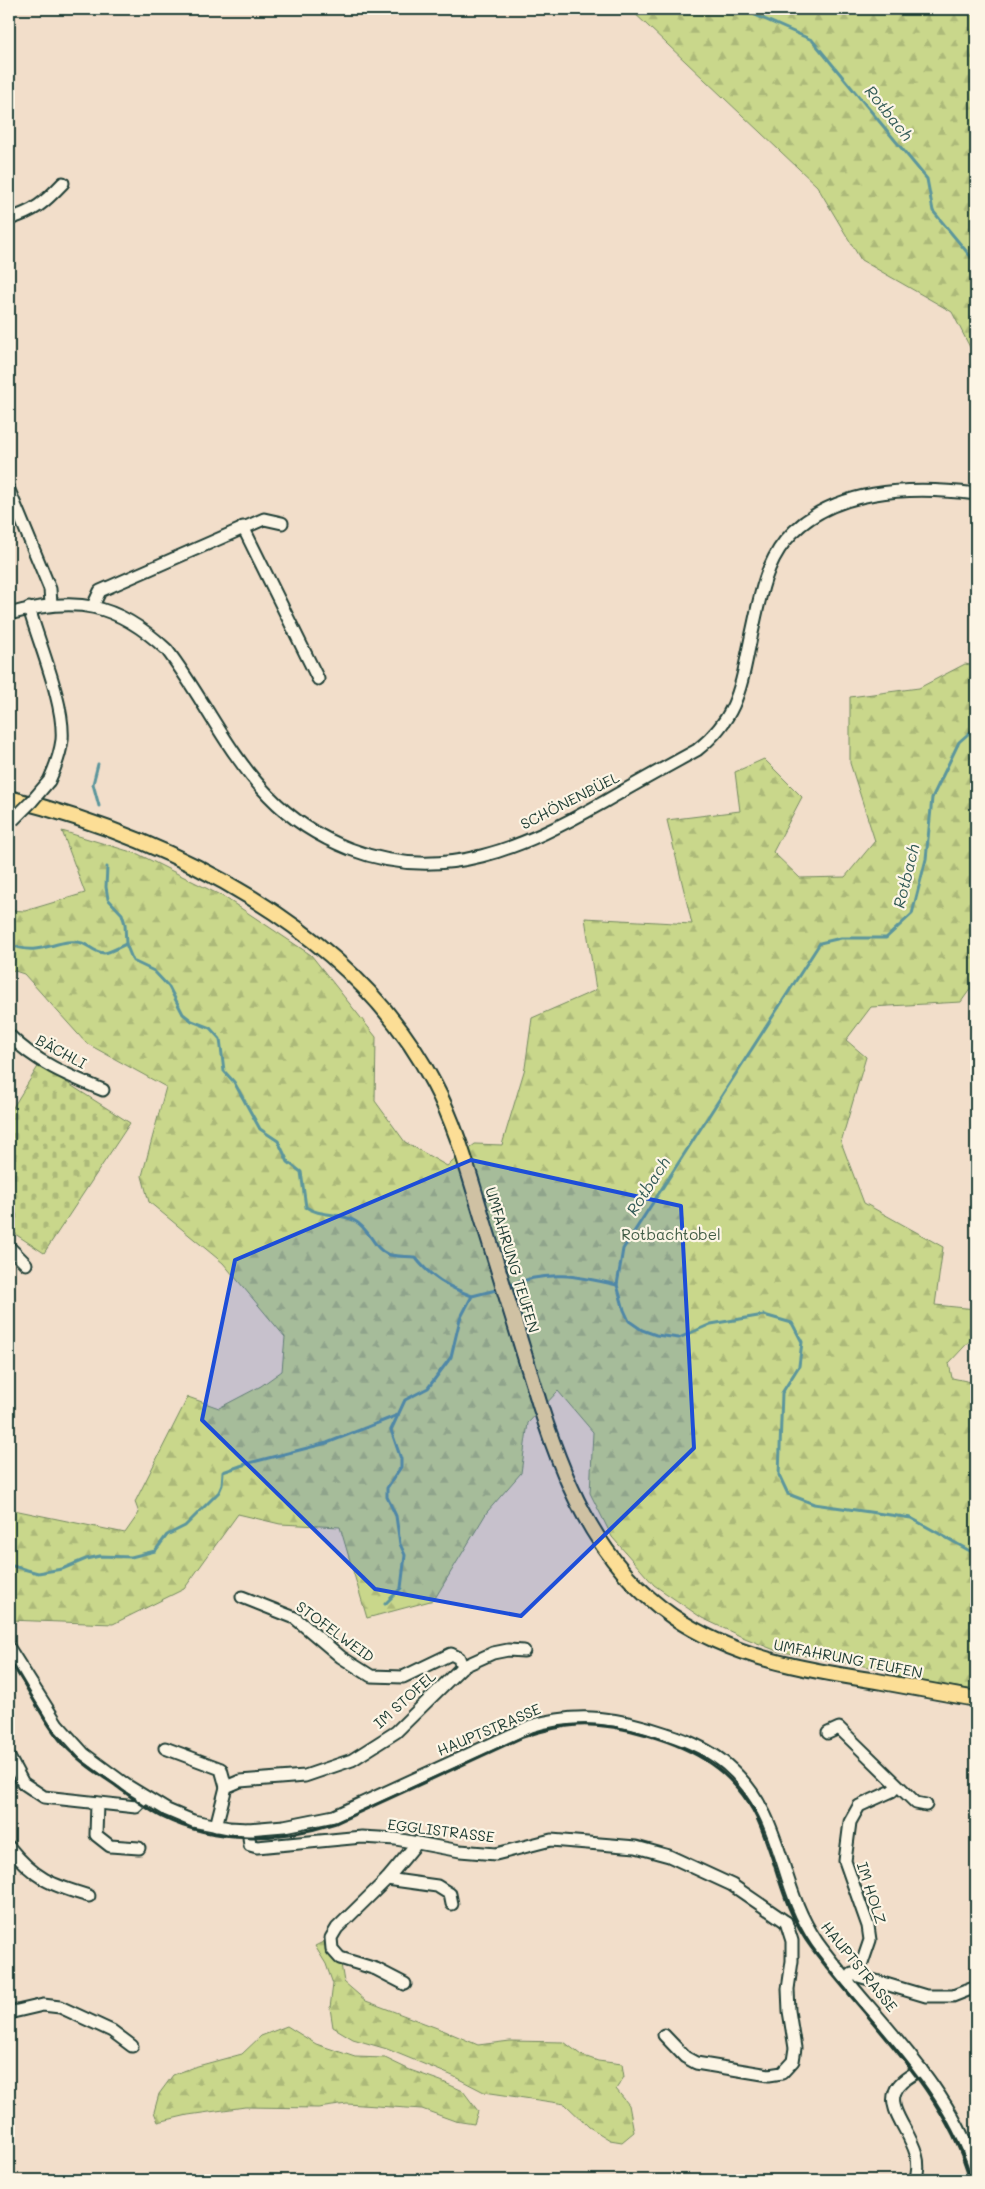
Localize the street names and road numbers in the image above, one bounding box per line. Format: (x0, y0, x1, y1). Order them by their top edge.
street label: SCHÖNENBÜEL (517, 767, 622, 834)
street label: BÄCHLI (33, 1029, 91, 1073)
street label: UMFAHRUNG TEUFEN (481, 1184, 545, 1335)
street label: STOFELWEID (292, 1596, 379, 1666)
street label: UMFAHRUNG TEUFEN (772, 1634, 924, 1682)
street label: IM STOFEL (369, 1666, 440, 1732)
street label: HAUPTSTRASSE (434, 1698, 544, 1760)
street label: EGGLISTRASSE (387, 1814, 496, 1847)
street label: IM HOLZ (853, 1859, 891, 1926)
street label: HAUPTSTRASSE (817, 1917, 903, 2016)

